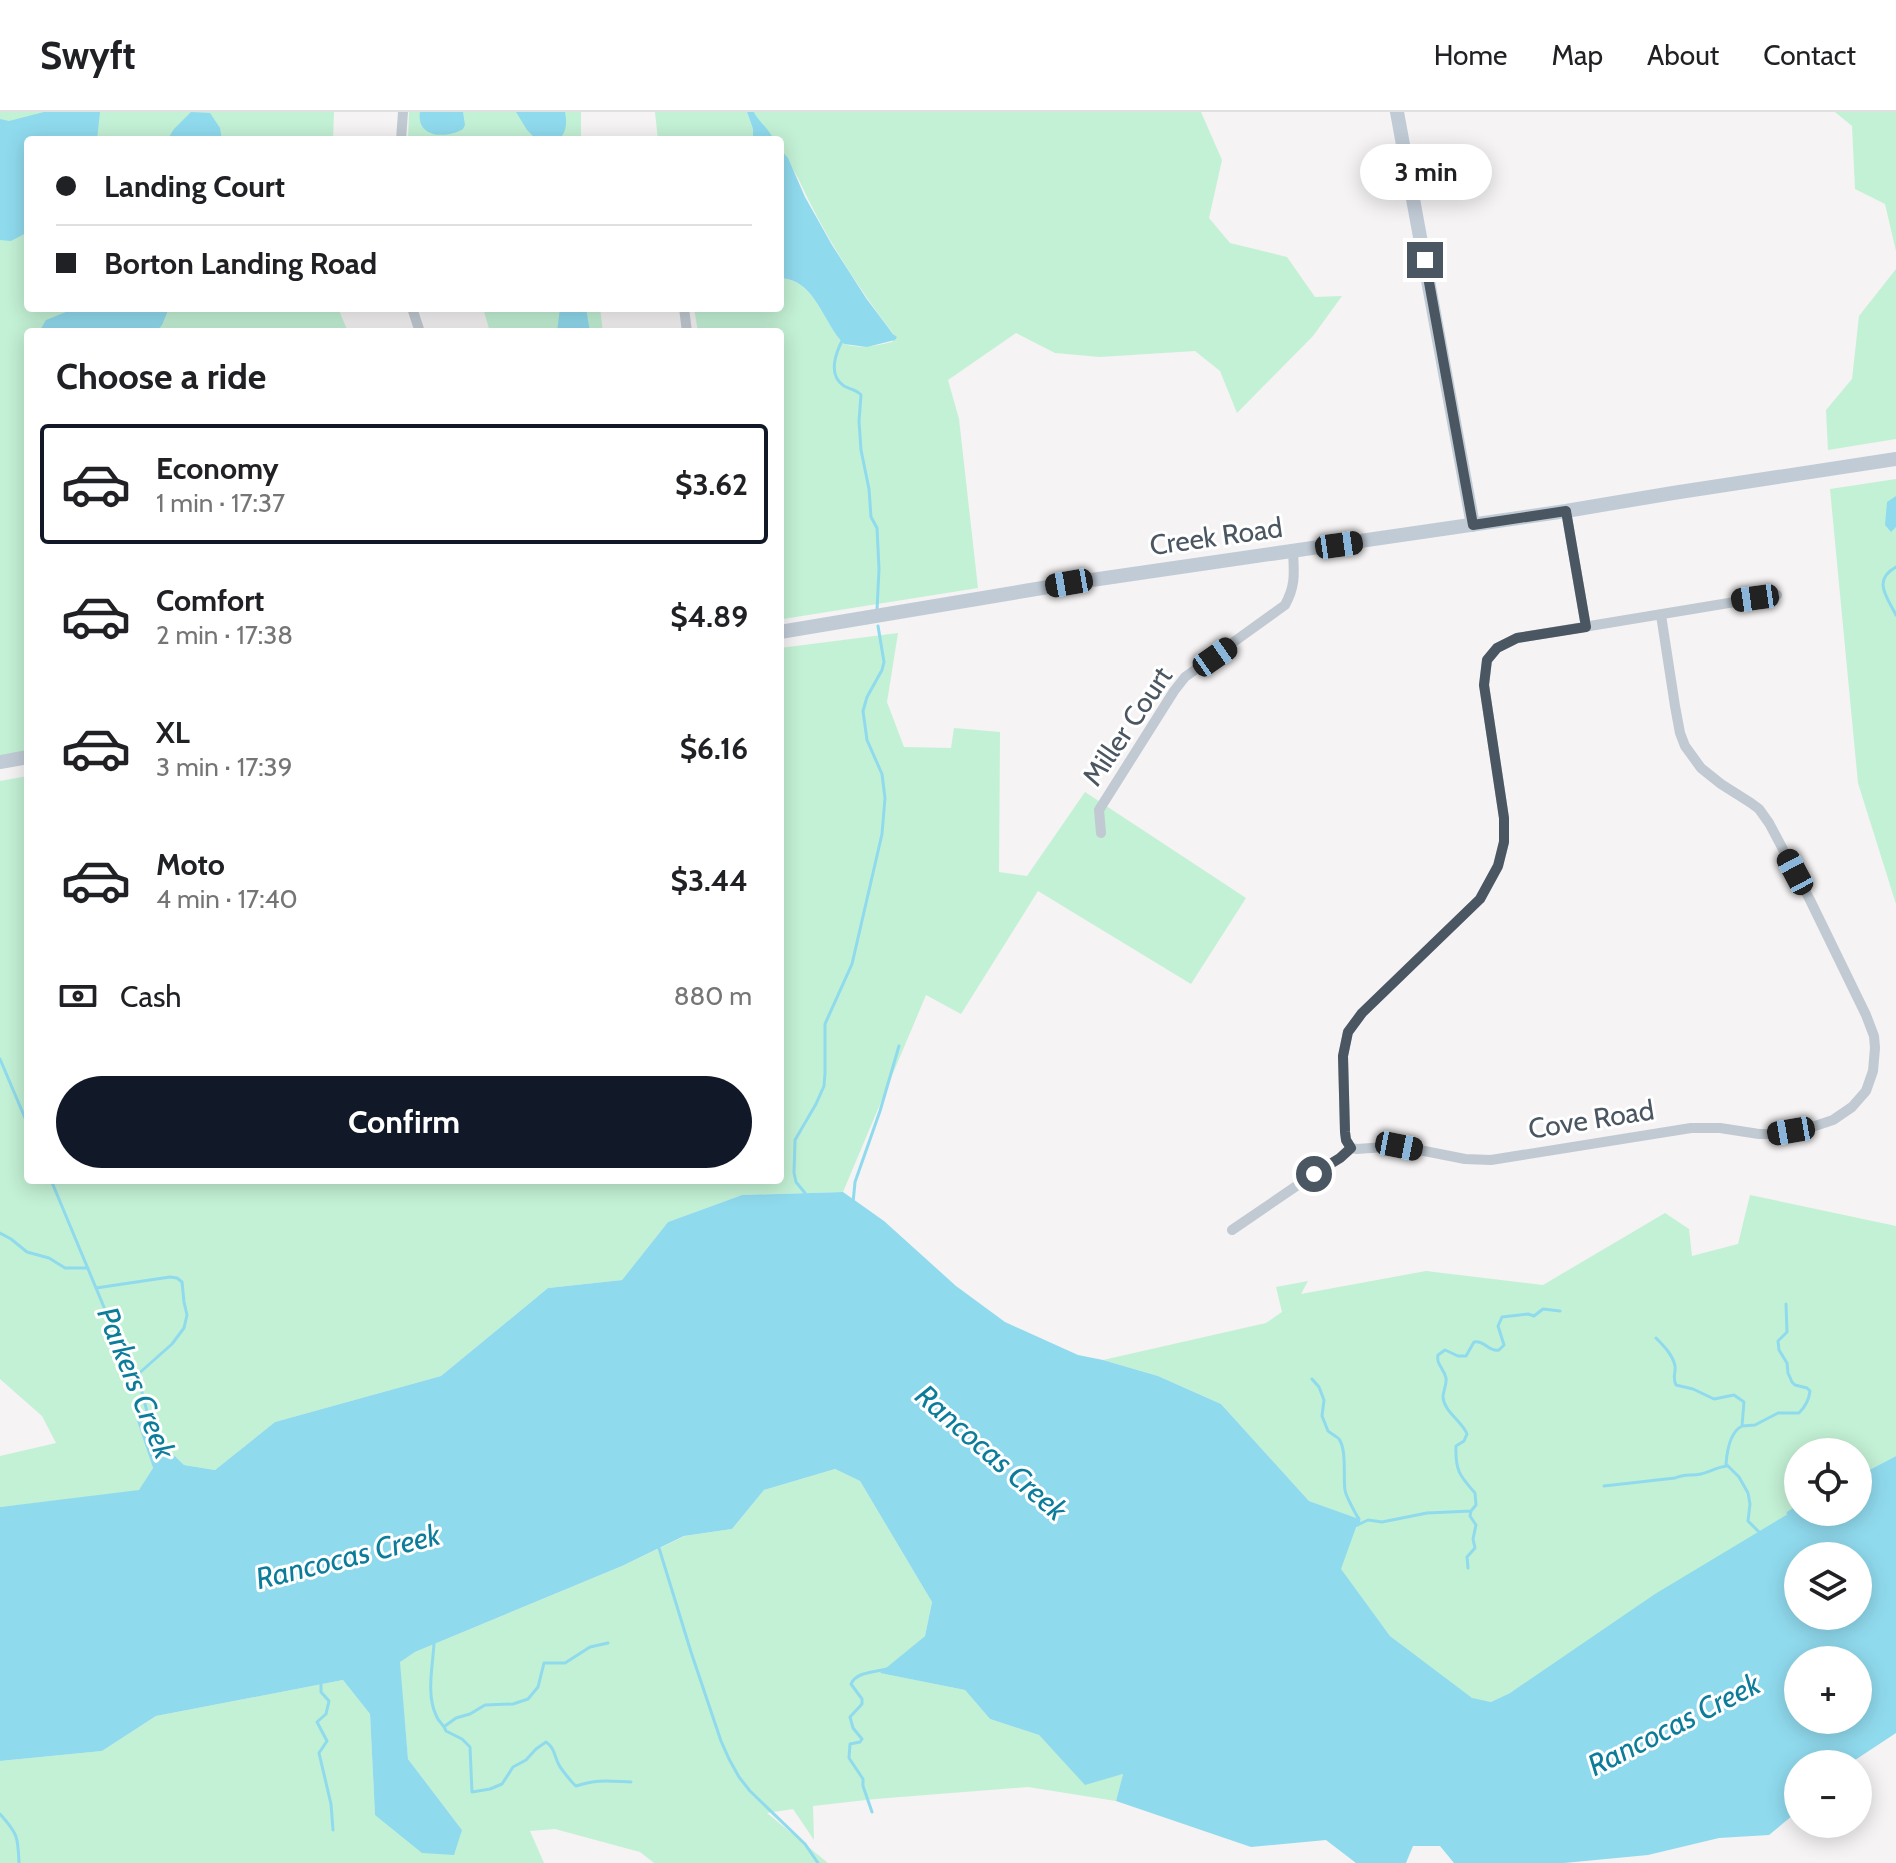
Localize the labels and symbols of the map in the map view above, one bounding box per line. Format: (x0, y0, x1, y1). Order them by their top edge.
callout: 3 min (1359, 144, 1491, 200)
route end (1407, 242, 1443, 278)
street label: Creek Road (1147, 510, 1285, 562)
car (1314, 530, 1364, 560)
car (1043, 567, 1095, 599)
car (1730, 583, 1780, 613)
car (1188, 633, 1242, 681)
street label: Miller Court (1075, 660, 1179, 792)
car (1773, 845, 1817, 899)
street label: Cove Road (1526, 1092, 1656, 1146)
car (1765, 1115, 1817, 1147)
car (1373, 1130, 1425, 1162)
route start (1296, 1156, 1332, 1192)
water label: Parkers Creek (89, 1301, 184, 1465)
water label: Rancocas Creek (908, 1377, 1076, 1529)
water label: Rancocas Creek (252, 1515, 445, 1597)
water label: Rancocas Creek (1581, 1665, 1767, 1784)

